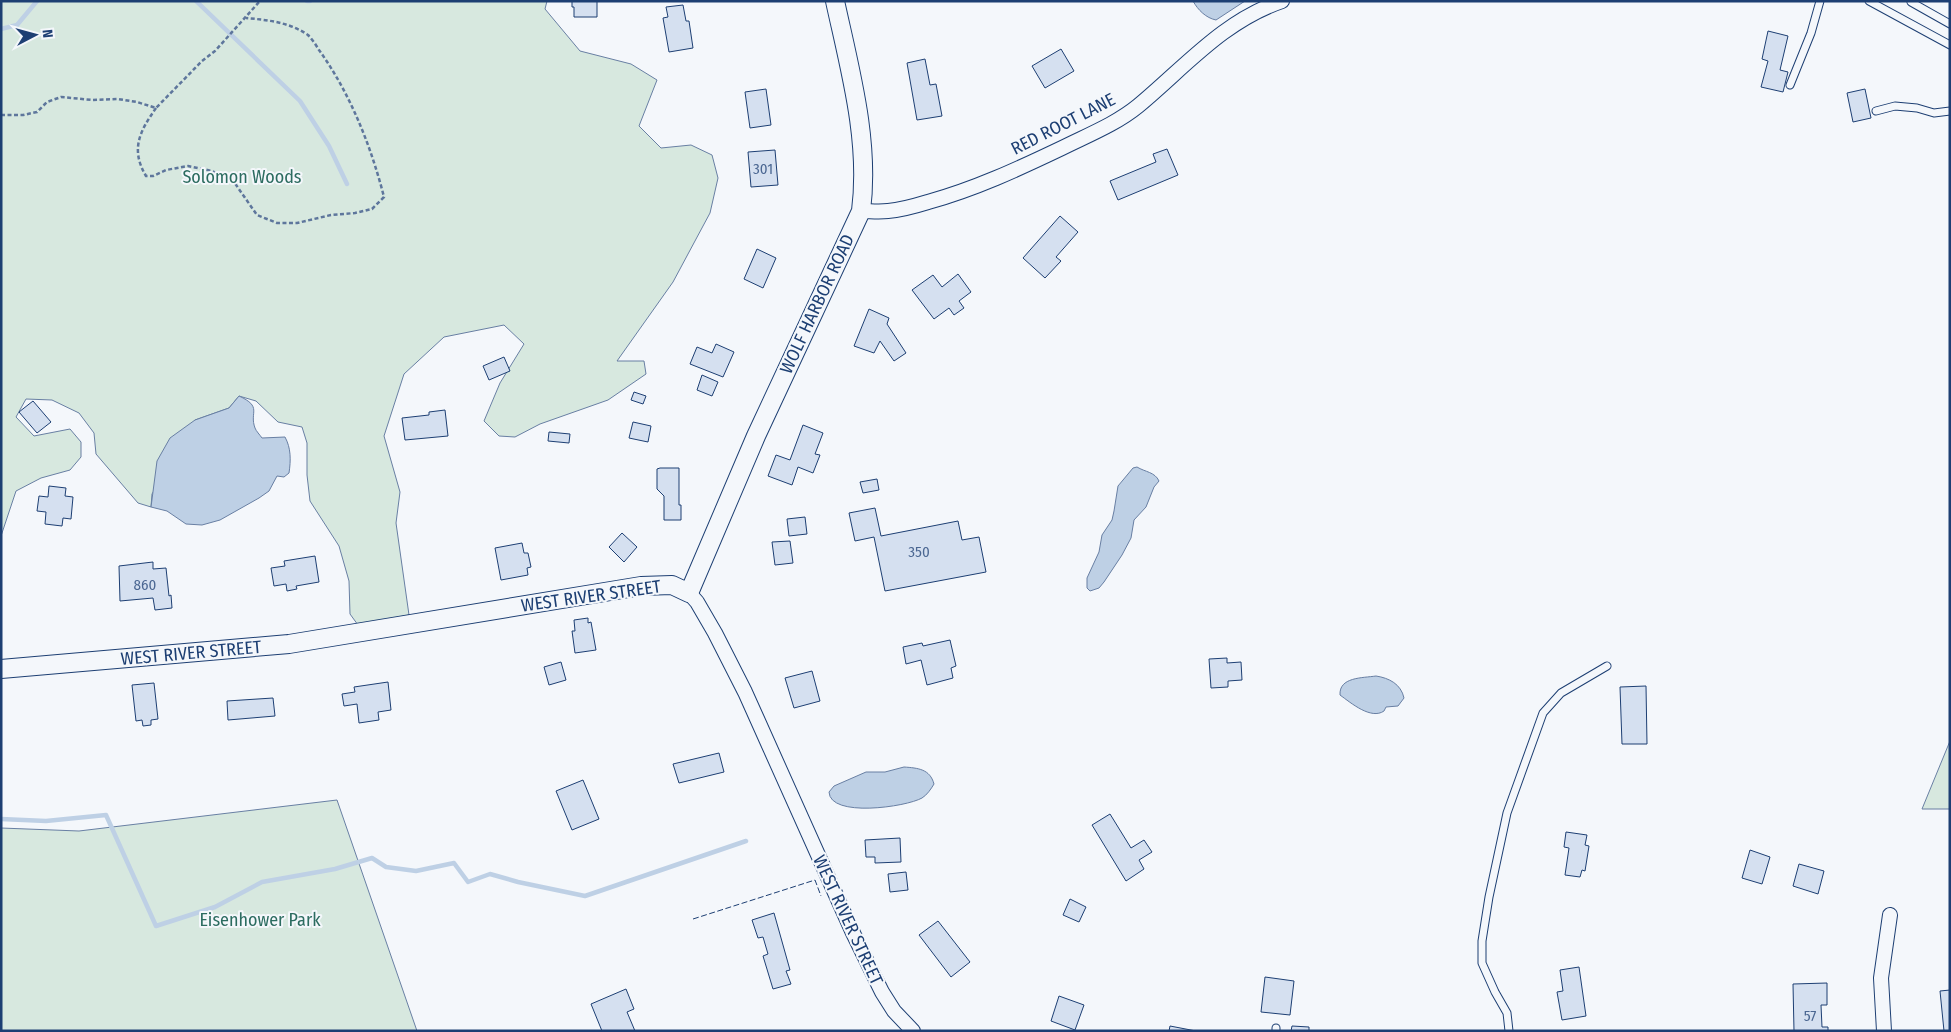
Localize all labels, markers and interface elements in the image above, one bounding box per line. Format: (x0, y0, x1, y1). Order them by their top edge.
north arrow (10, 10, 60, 60)
text: N (39, 29, 56, 39)
street label: RED ROOT LANE (1007, 88, 1119, 160)
house number: 301 (753, 160, 773, 178)
park label: Solomon Woods (182, 166, 302, 188)
street label: WOLF HARBOR ROAD (775, 231, 859, 377)
house number: 350 (908, 543, 930, 561)
street label: WEST RIVER STREET (520, 575, 663, 617)
house number: 860 (134, 576, 156, 594)
street label: WEST RIVER STREET (120, 636, 263, 670)
street label: WEST RIVER STREET (808, 851, 888, 989)
park label: Eisenhower Park (199, 909, 321, 931)
house number: 57 (1804, 1007, 1816, 1025)

